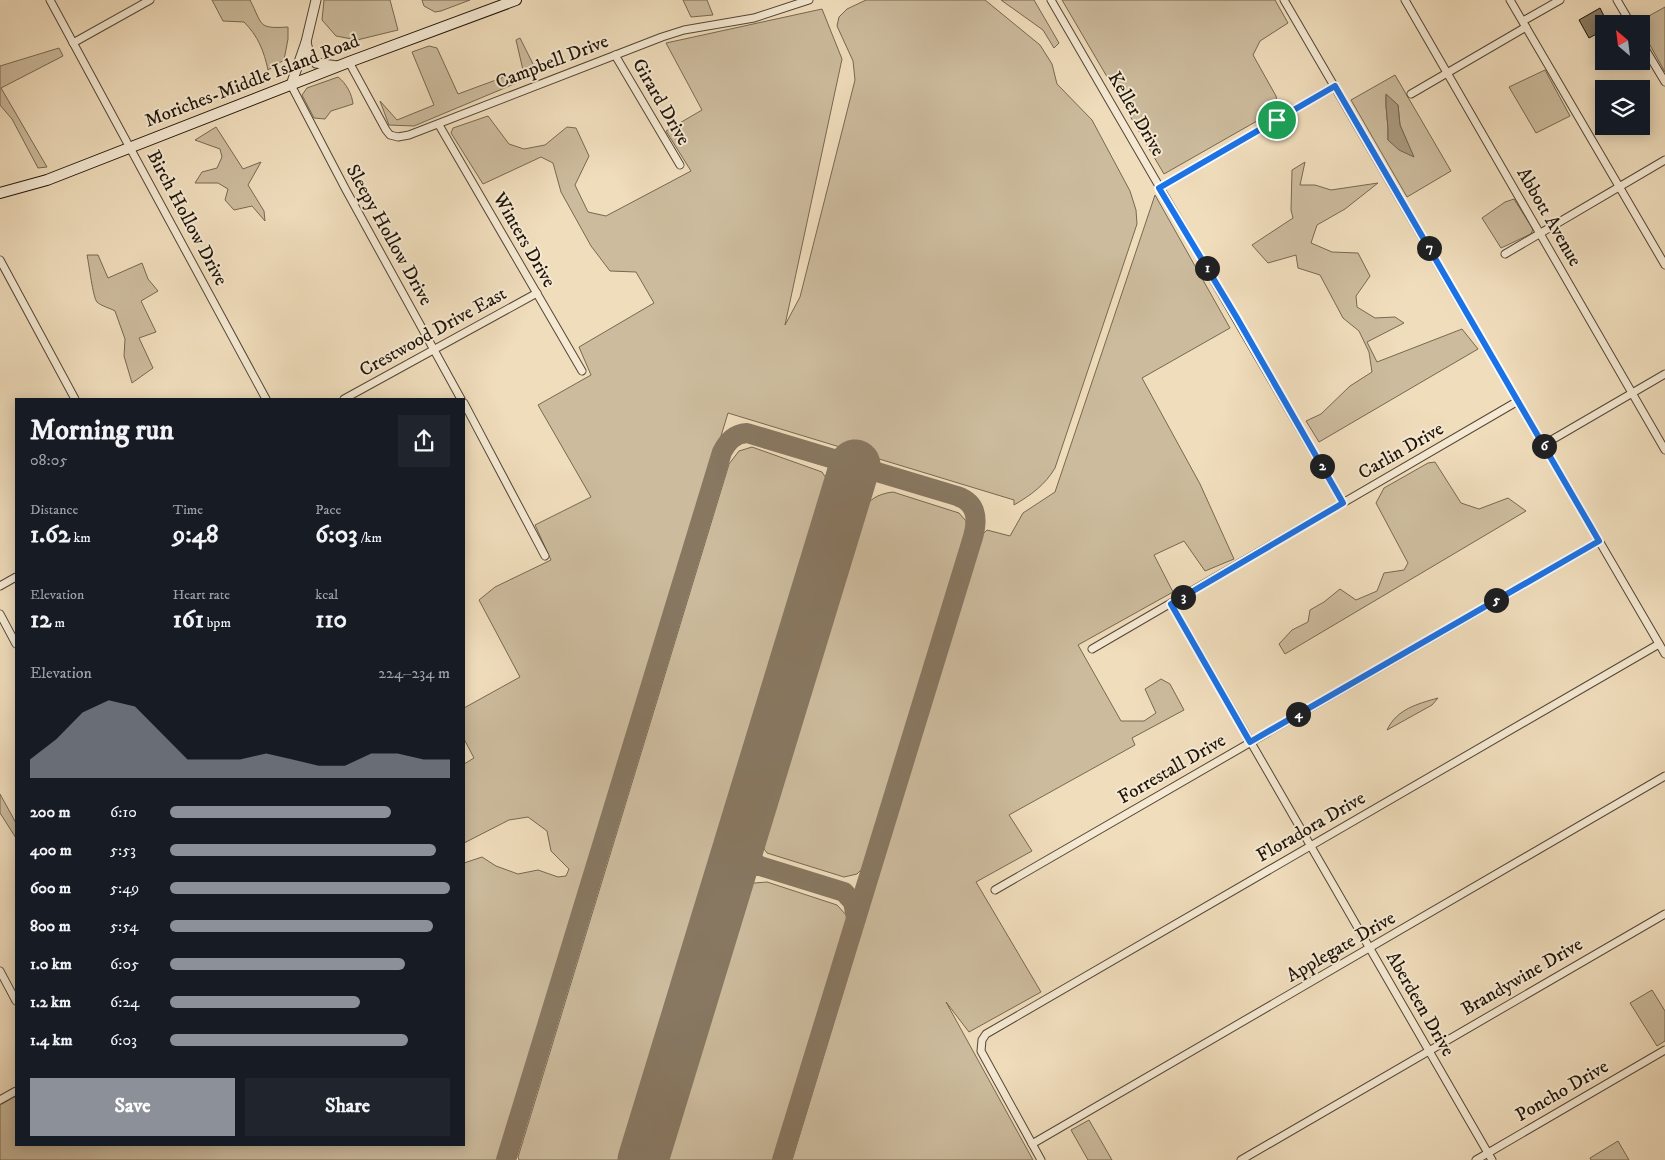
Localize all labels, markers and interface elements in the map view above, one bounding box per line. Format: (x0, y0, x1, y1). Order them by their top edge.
north arrow (1595, 15, 1650, 70)
map controls (1595, 15, 1650, 135)
street label: Moriches-Middle Island Road (142, 29, 363, 133)
street label: Campbell Drive (492, 30, 612, 94)
street label: Girard Drive (627, 55, 695, 150)
street label: Keller Drive (1103, 68, 1169, 160)
button: layers (1595, 80, 1650, 135)
pin (1256, 99, 1298, 141)
icon: arrive (1263, 106, 1291, 134)
street label: Birch Hollow Drive (142, 146, 232, 290)
street label: Sleepy Hollow Drive (341, 160, 437, 310)
street label: Abbott Avenue (1511, 164, 1587, 271)
street label: Winters Drive (487, 188, 560, 292)
pin: 7 (1416, 236, 1442, 260)
text: 7 (1426, 239, 1433, 257)
pin: 1 (1194, 256, 1220, 280)
text: 1 (1205, 259, 1210, 277)
street label: Crestwood Drive East (356, 282, 510, 382)
text: Morning run (30, 413, 174, 448)
button: share (398, 415, 450, 467)
street label: Carlin Drive (1354, 417, 1448, 485)
pin: 6 (1532, 434, 1556, 458)
text: 6 (1541, 437, 1548, 455)
text: 08:05 (30, 450, 67, 470)
pin: 2 (1310, 454, 1334, 478)
text: 2 (1319, 457, 1326, 475)
text: Distance (30, 501, 78, 519)
text: Time (173, 501, 203, 519)
text: Pace (315, 501, 341, 519)
text: 1.62 (30, 519, 70, 550)
text: 9:48 (173, 519, 219, 550)
text: 6:03 (315, 519, 358, 550)
text: km (70, 529, 91, 547)
text: /km (358, 529, 382, 547)
pin: 3 (1170, 584, 1196, 610)
text: Elevation (30, 586, 84, 604)
text: Heart rate (173, 586, 230, 604)
text: kcal (315, 586, 338, 604)
text: 3 (1181, 588, 1186, 606)
pin: 5 (1484, 588, 1508, 612)
text: 5 (1493, 591, 1500, 609)
text: 12 (30, 604, 51, 635)
text: 161 (173, 604, 204, 635)
text: 110 (315, 604, 347, 635)
text: m (51, 614, 65, 632)
text: bpm (204, 614, 231, 632)
text: Elevation (30, 663, 92, 683)
text: 224–234 m (378, 663, 450, 683)
pin: 4 (1286, 702, 1310, 726)
text: 4 (1294, 705, 1303, 723)
street label: Forrestall Drive (1114, 729, 1230, 809)
street label: Floradora Drive (1253, 787, 1370, 867)
text: 200 m (30, 802, 71, 822)
text: 6:10 (110, 802, 137, 822)
text: 400 m (30, 840, 72, 860)
text: 5:53 (110, 840, 136, 860)
text: 600 m (30, 878, 71, 898)
text: 5:49 (110, 878, 139, 898)
street label: Applegate Drive (1282, 906, 1400, 988)
text: 800 m (30, 916, 71, 936)
text: 5:54 (110, 916, 138, 936)
street label: Brandywine Drive (1457, 933, 1587, 1021)
street label: Aberdeen Drive (1381, 947, 1459, 1061)
text: 1.0 km (30, 954, 72, 974)
text: 6:05 (110, 954, 139, 974)
text: 1.2 km (30, 992, 71, 1012)
text: 6:24 (110, 992, 140, 1012)
text: 1.4 km (30, 1030, 72, 1050)
text: 6:03 (110, 1030, 137, 1050)
street label: Poncho Drive (1511, 1055, 1613, 1127)
button: Save (30, 1078, 235, 1136)
button: Share (245, 1078, 450, 1136)

